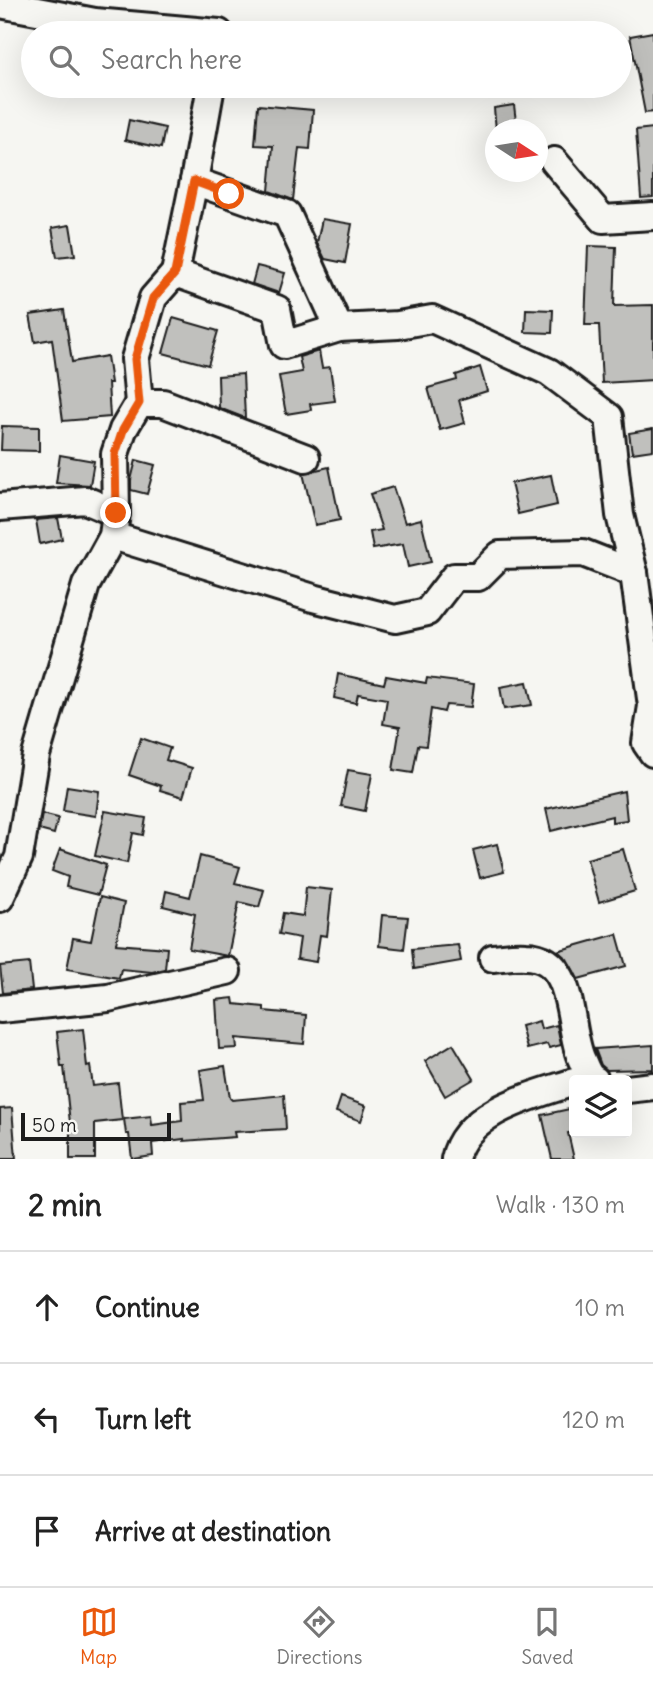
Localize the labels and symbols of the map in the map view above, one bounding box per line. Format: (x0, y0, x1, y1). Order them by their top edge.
north arrow (485, 119, 548, 182)
route start (213, 178, 244, 209)
route end (100, 497, 131, 528)
scale bar (21, 1110, 172, 1142)

